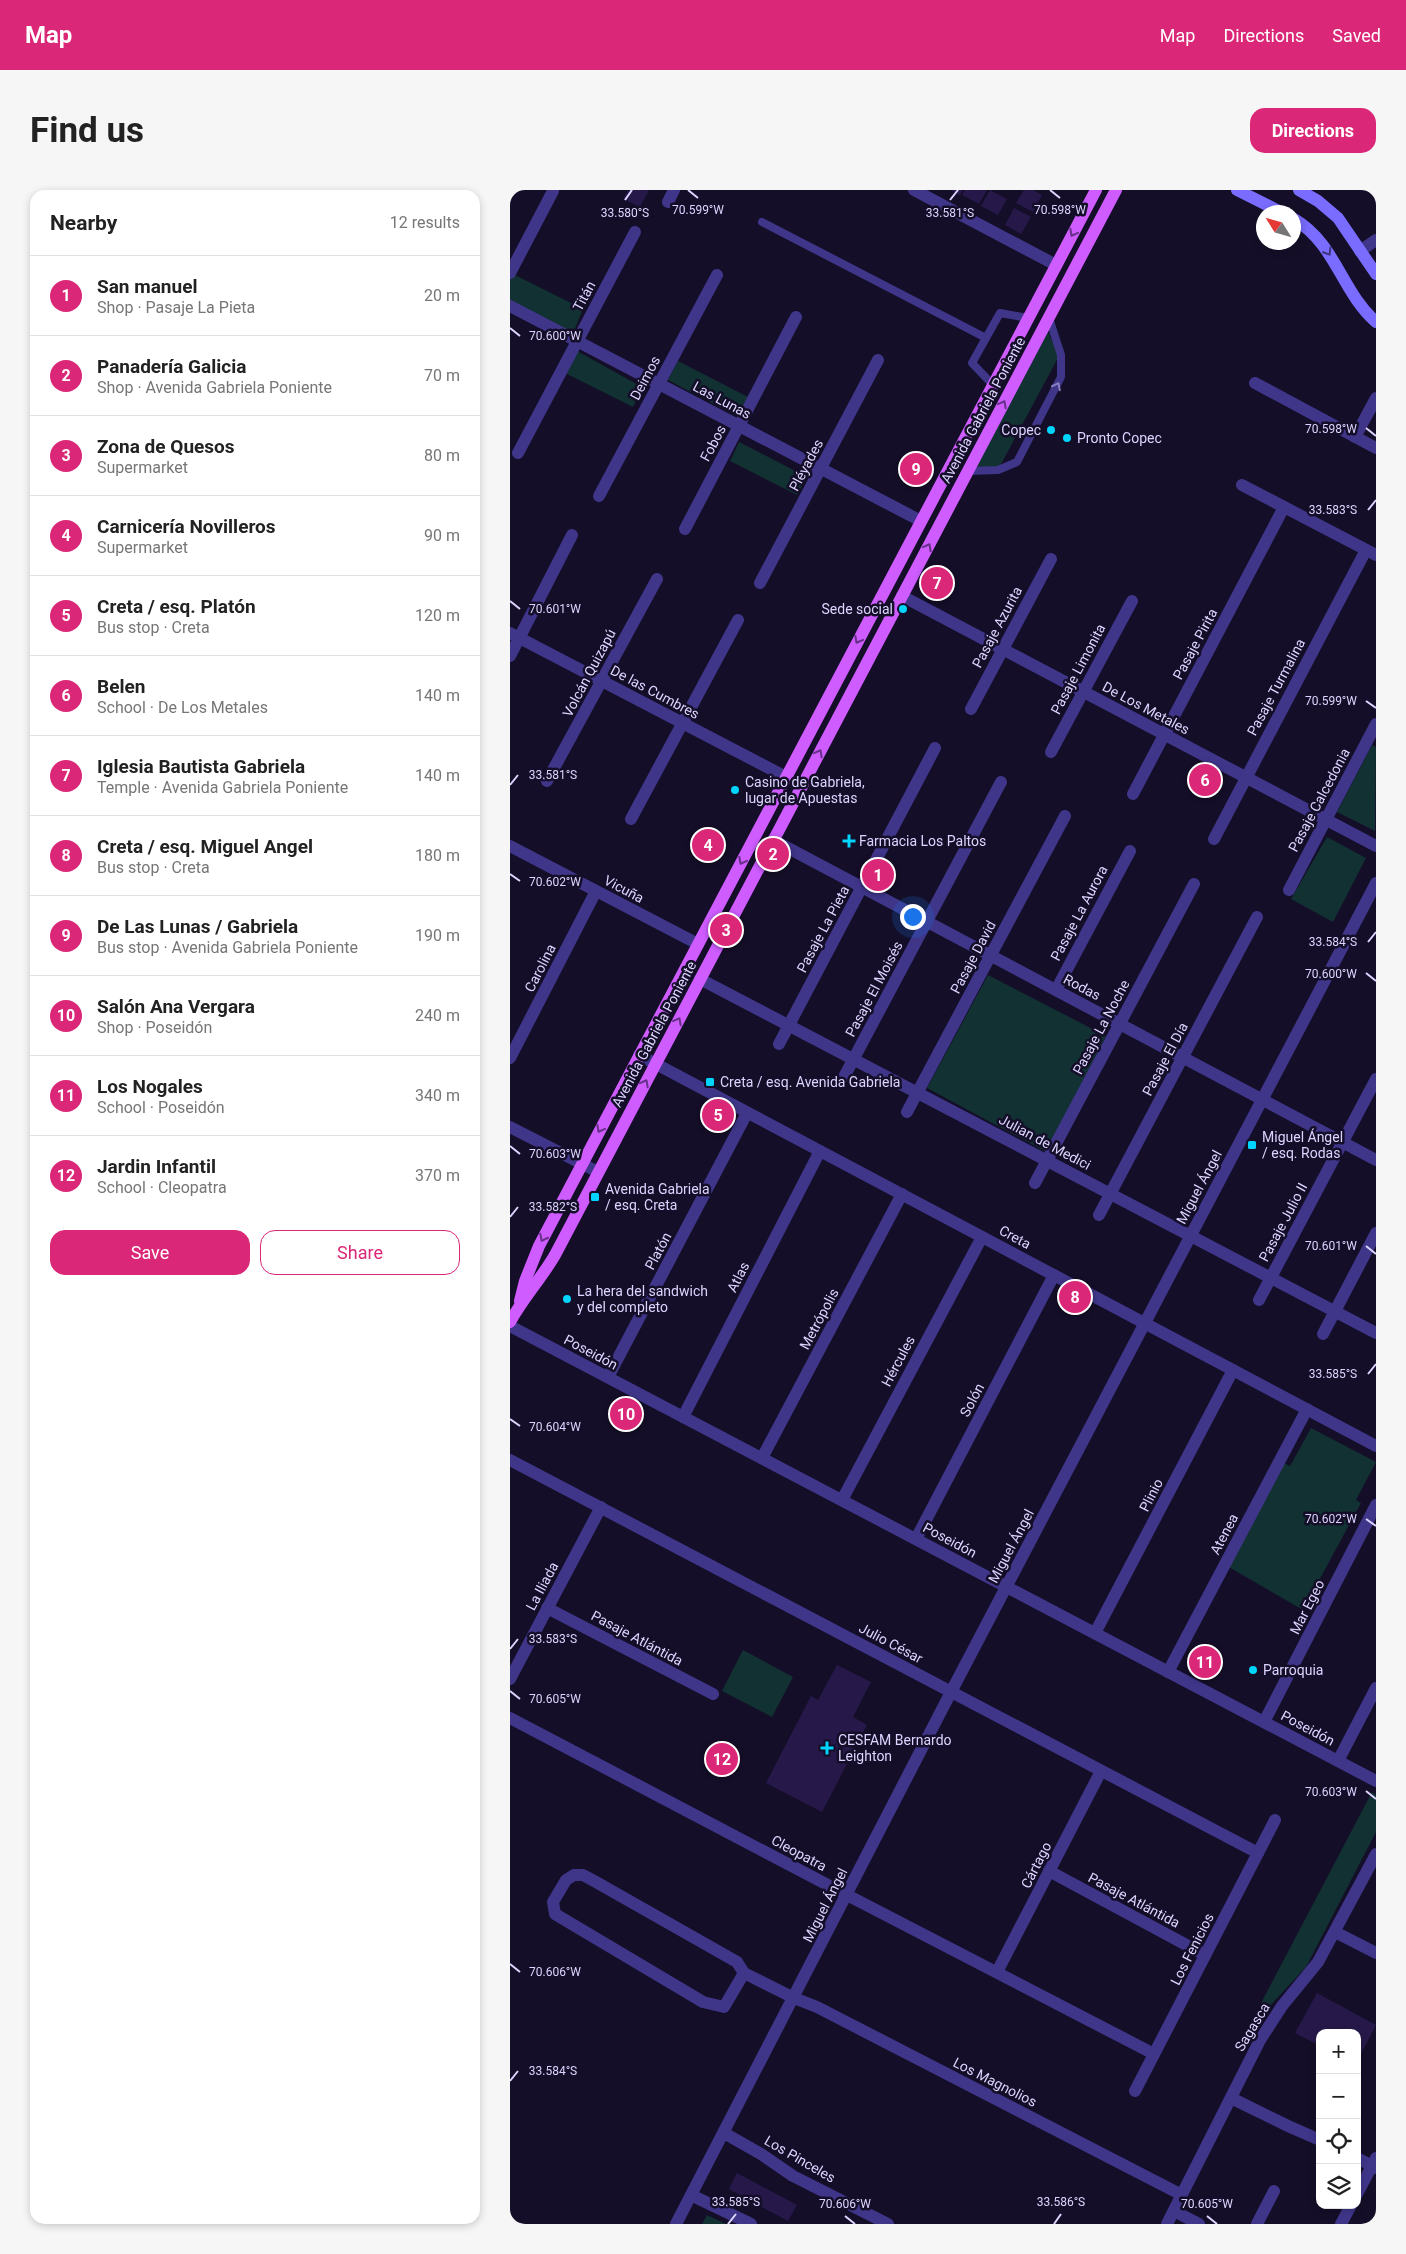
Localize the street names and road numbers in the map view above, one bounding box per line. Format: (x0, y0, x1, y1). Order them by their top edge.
street label: Titán (569, 278, 599, 314)
street label: Avenida Gabriela Poniente (938, 334, 1028, 486)
street label: Deimos (627, 353, 663, 403)
street label: Las Lunas (690, 378, 754, 422)
street label: Fobos (697, 422, 729, 464)
street label: Pléyades (786, 436, 826, 494)
street label: Pasaje Azurita (969, 584, 1025, 670)
street label: Pasaje Pirita (1170, 606, 1220, 682)
street label: Pasaje Limonita (1047, 621, 1109, 717)
street label: Volcán Quizapú (559, 626, 619, 720)
street label: Pasaje Turmalina (1244, 636, 1308, 738)
street label: De las Cumbres (608, 662, 702, 722)
street label: De Los Metales (1100, 678, 1192, 738)
street label: Pasaje Calcedonia (1285, 745, 1353, 855)
street label: Pasaje La Aurora (1047, 863, 1111, 963)
street label: Vicuña (601, 872, 647, 906)
street label: Pasaje La Pieta (793, 883, 853, 975)
street label: Pasaje David (947, 918, 999, 996)
street label: Pasaje El Moisés (842, 939, 906, 1039)
street label: Carolina (521, 941, 559, 995)
street label: Avenida Gabriela Poniente (609, 958, 699, 1110)
street label: Rodas (1061, 971, 1103, 1003)
street label: Pasaje La Noche (1069, 977, 1133, 1077)
street label: Pasaje El Día (1139, 1020, 1191, 1098)
street label: Julian de Medici (996, 1111, 1094, 1173)
street label: Miguel Ángel (1172, 1147, 1225, 1227)
street label: Pasaje Julio II (1256, 1180, 1310, 1264)
street label: Creta (997, 1222, 1033, 1252)
street label: Platón (642, 1230, 674, 1272)
street label: Atlas (724, 1259, 752, 1295)
street label: Metrópolis (796, 1286, 842, 1352)
street label: Poseidón (561, 1331, 621, 1373)
street label: Hércules (878, 1333, 918, 1389)
street label: Solón (957, 1381, 987, 1419)
street label: Plinio (1136, 1476, 1166, 1514)
street label: Miguel Ángel (984, 1506, 1037, 1586)
street label: Atenea (1207, 1511, 1241, 1557)
street label: Poseidón (920, 1519, 980, 1561)
street label: La Iliada (523, 1559, 561, 1613)
street label: Mar Egeo (1286, 1577, 1328, 1637)
street label: Pasaje Atlántida (589, 1607, 685, 1669)
street label: Julio César (856, 1620, 926, 1667)
street label: Poseidón (1278, 1707, 1338, 1749)
street label: Cleopatra (769, 1832, 829, 1874)
street label: Cártago (1018, 1839, 1054, 1891)
street label: Miguel Ángel (799, 1865, 851, 1945)
street label: Pasaje Atlántida (1086, 1869, 1182, 1931)
street label: Los Fenicios (1167, 1910, 1217, 1988)
street label: Sagasca (1231, 2000, 1273, 2054)
street label: Los Magnolios (951, 2054, 1039, 2110)
street label: Los Pinceles (762, 2132, 838, 2186)

